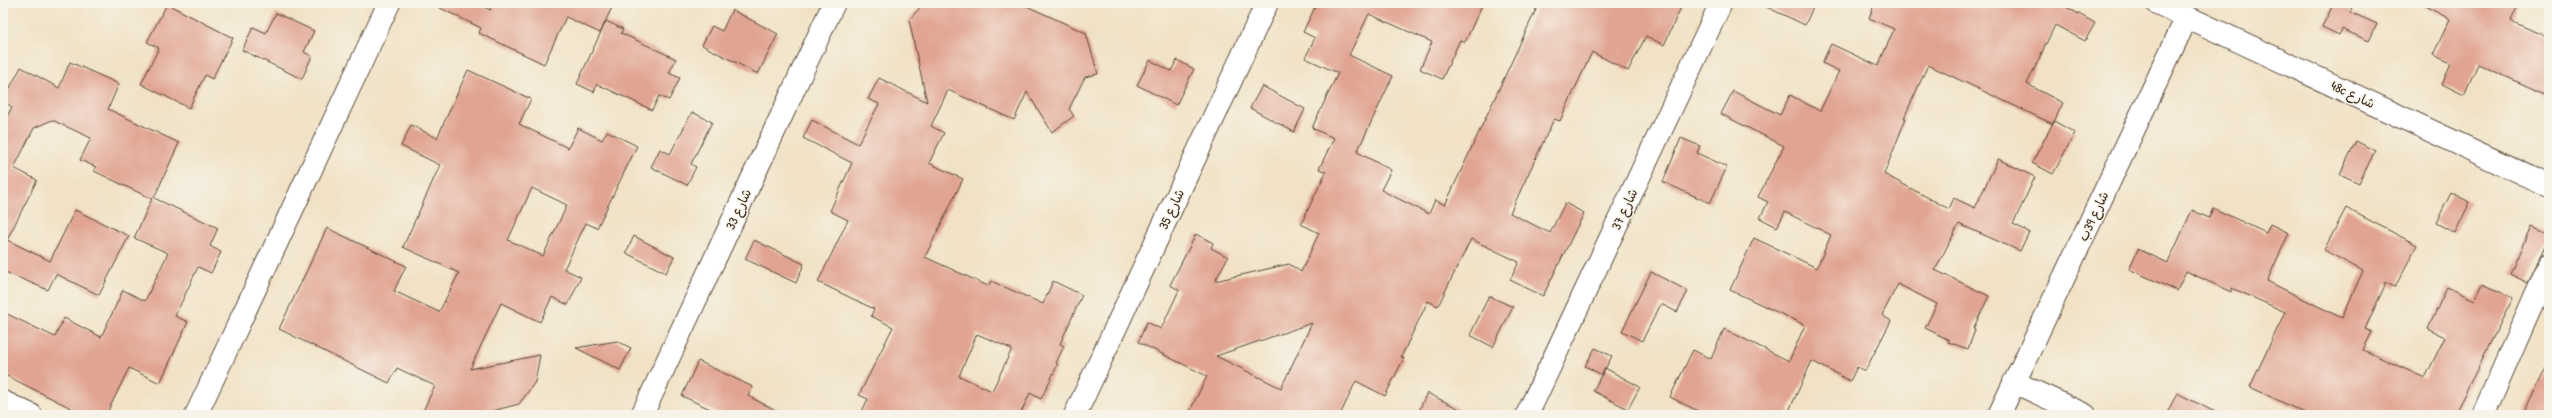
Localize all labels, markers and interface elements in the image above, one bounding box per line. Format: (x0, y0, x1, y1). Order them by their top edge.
street label: 48c شارع (2328, 76, 2378, 113)
street label: شارع 33 (721, 186, 756, 233)
street label: شارع 35 (1154, 186, 1189, 232)
street label: شارع 37 (1607, 186, 1642, 233)
street label: شارع 39ب (2074, 188, 2113, 244)

